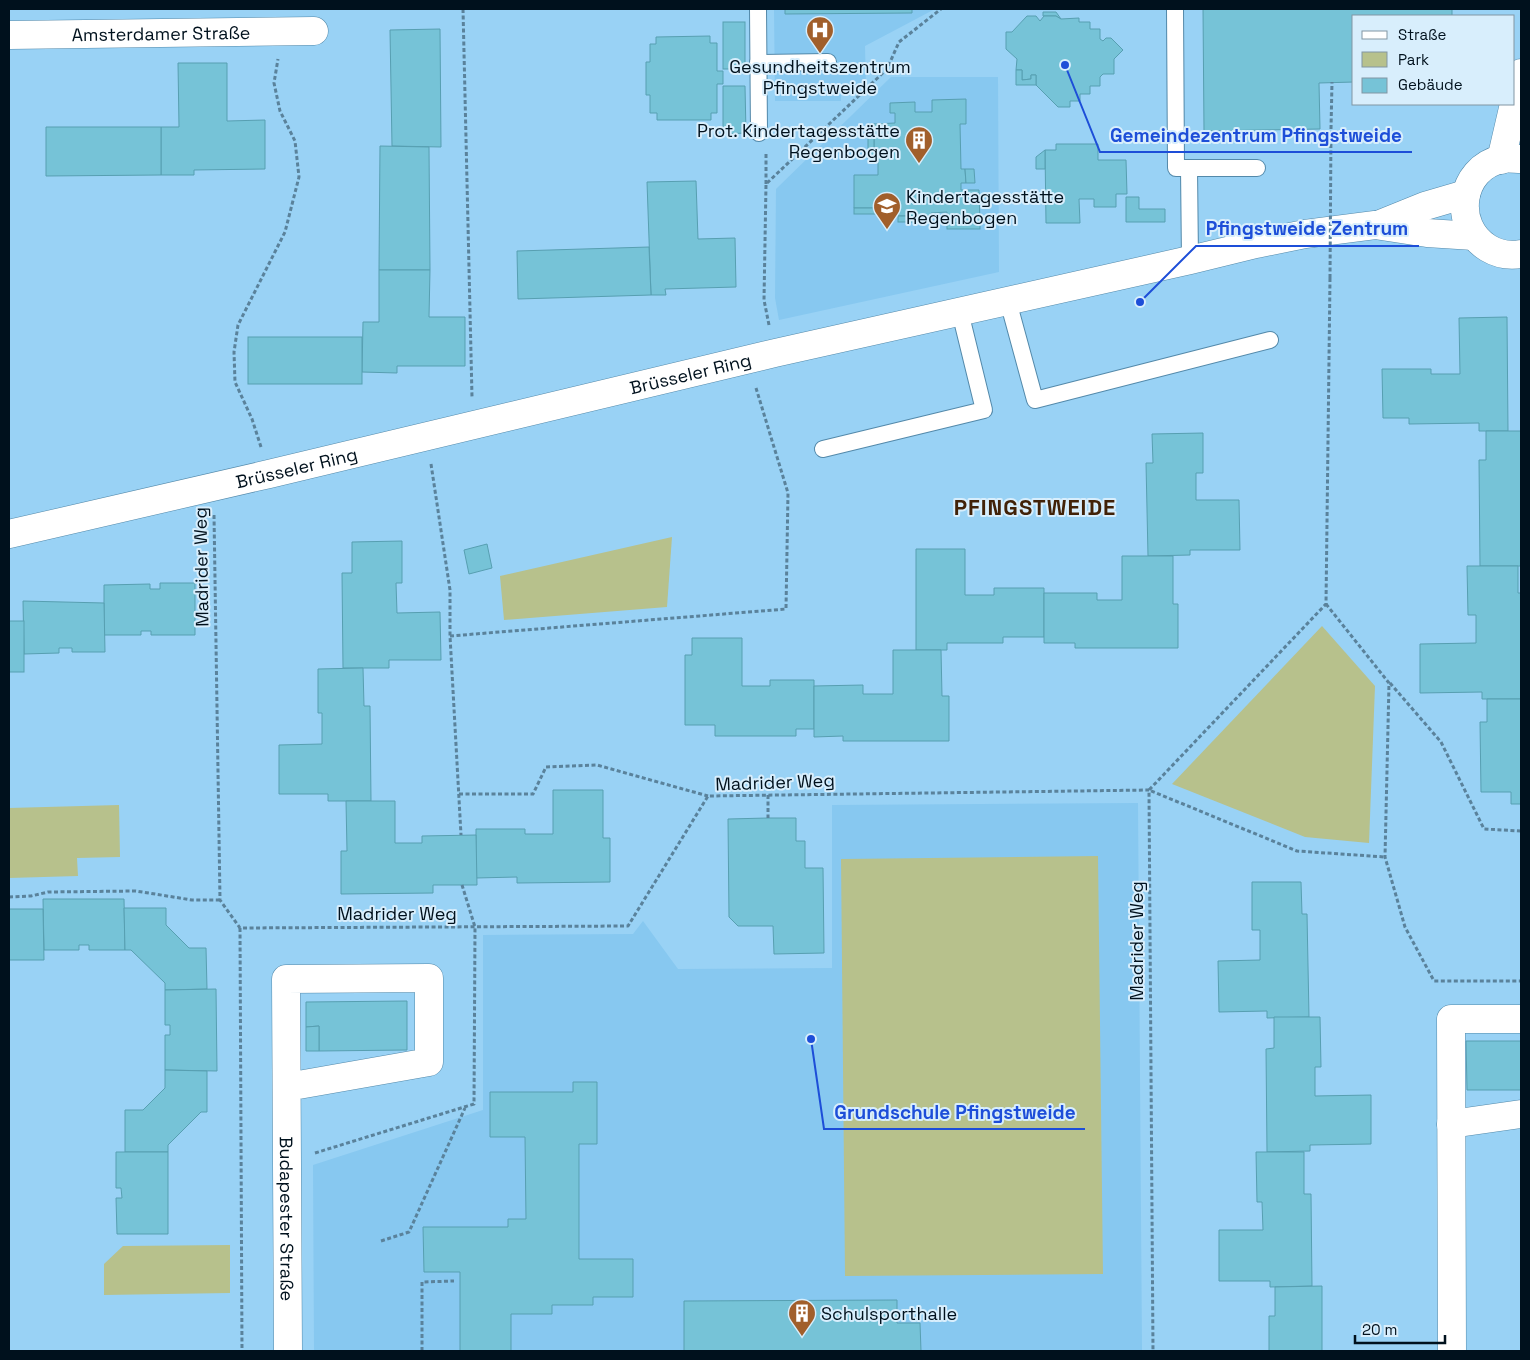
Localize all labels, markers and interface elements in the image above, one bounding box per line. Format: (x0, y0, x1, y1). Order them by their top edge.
hospital icon: Gesundheitszentrum Pfingstweide (805, 15, 835, 54)
legend (1352, 15, 1515, 105)
street label: Amsterdamer Straße (71, 20, 251, 46)
text: Straße (1398, 25, 1447, 44)
text: Park (1398, 50, 1429, 69)
place label: Gesundheitszentrum Pfingstweide (729, 55, 911, 99)
text: Gebäude (1398, 75, 1463, 94)
callout: Gemeindezentrum Pfingstweide (1100, 118, 1412, 152)
place label: Prot. Kindertagesstätte Regenbogen (697, 119, 900, 163)
text: Gemeindezentrum Pfingstweide (1110, 123, 1402, 148)
building icon: Prot. Kindertagesstätte Regenbogen (904, 125, 934, 164)
place label: Kindertagesstätte Regenbogen (906, 185, 1064, 229)
school or university icon: Kindertagesstätte Regenbogen (872, 191, 902, 230)
callout: Pfingstweide Zentrum (1196, 212, 1419, 246)
text: Pfingstweide Zentrum (1206, 216, 1408, 241)
street label: Brüsseler Ring (627, 348, 753, 399)
street label: Brüsseler Ring (233, 442, 360, 493)
district label: PFINGSTWEIDE (954, 493, 1116, 521)
street label: Madrider Weg (188, 507, 214, 627)
street label: Madrider Weg (715, 768, 835, 796)
street label: Madrider Weg (1125, 881, 1148, 1001)
street label: Madrider Weg (337, 902, 457, 925)
callout: Grundschule Pfingstweide (824, 1095, 1085, 1129)
text: Grundschule Pfingstweide (834, 1100, 1076, 1125)
street label: Budapester Straße (275, 1136, 299, 1301)
building icon: Schulsporthalle (787, 1298, 817, 1337)
place label: Schulsporthalle (821, 1302, 957, 1325)
scale bar (1355, 1312, 1445, 1344)
text: 20 m (1362, 1320, 1397, 1339)

